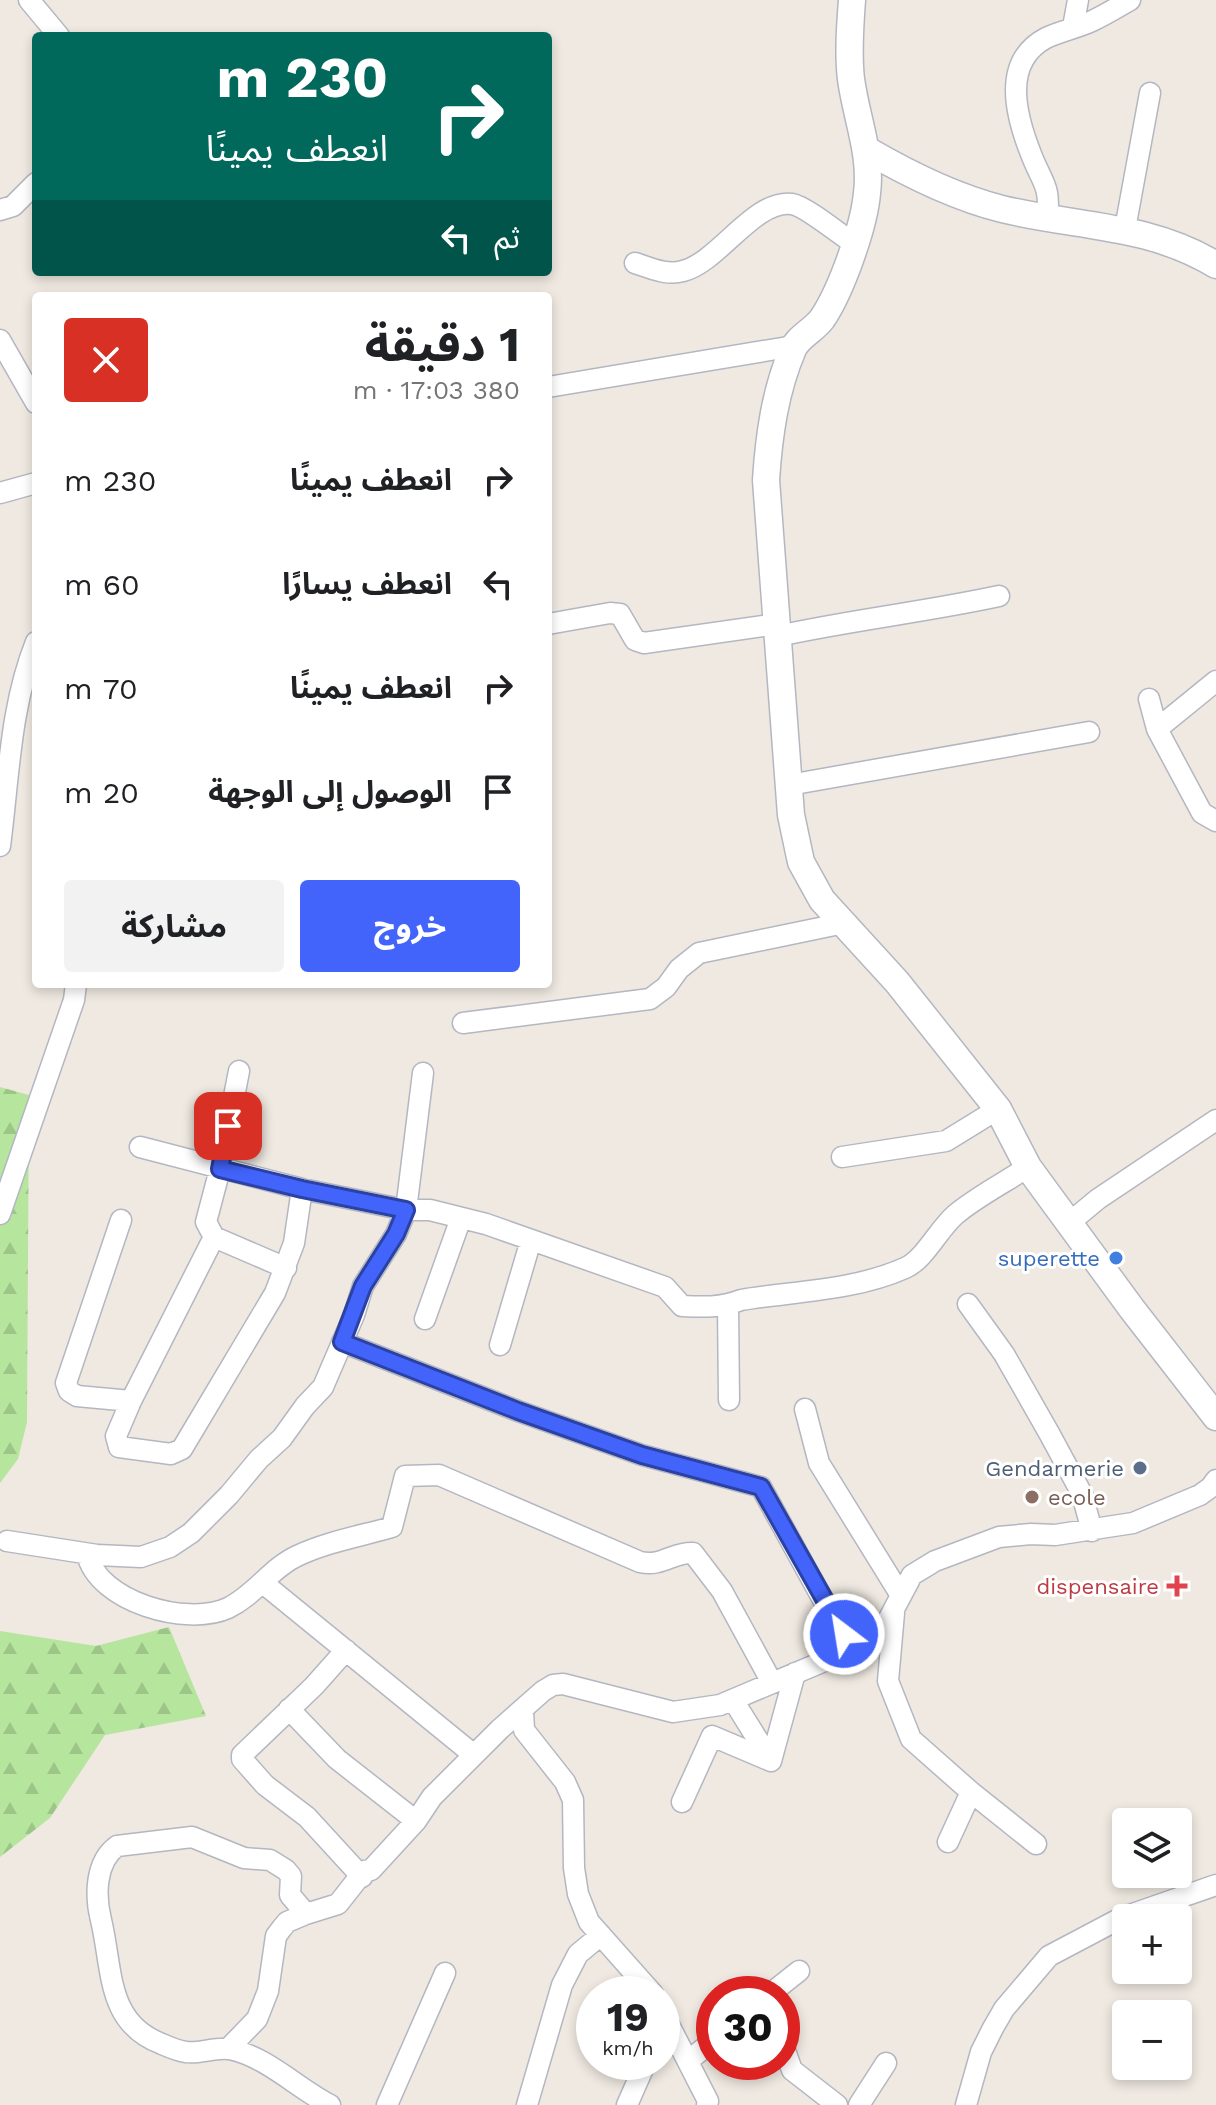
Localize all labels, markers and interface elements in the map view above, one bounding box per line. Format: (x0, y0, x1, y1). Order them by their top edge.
text: 230 m (217, 45, 388, 111)
icon: right (416, 64, 520, 168)
text: انعطف يمينًا (206, 128, 388, 170)
icon: left (434, 216, 478, 260)
text: ثم (494, 220, 520, 255)
text: 1 دقيقة (365, 316, 520, 373)
button: close (64, 318, 148, 402)
text: 380 m · 17:03 (353, 375, 520, 405)
icon: right (476, 458, 520, 502)
text: انعطف يمينًا (290, 462, 452, 497)
text: 230 m (64, 463, 156, 498)
icon: left (476, 562, 520, 606)
text: انعطف يسارًا (282, 566, 452, 601)
text: 60 m (64, 567, 140, 602)
icon: right (476, 666, 520, 710)
text: انعطف يمينًا (290, 670, 452, 705)
text: 70 m (64, 671, 138, 706)
icon: arrive (476, 770, 520, 814)
text: الوصول إلى الوجهة (208, 774, 452, 809)
text: 20 m (64, 775, 139, 810)
button: مشاركة (64, 880, 284, 972)
button: خروج (300, 880, 520, 972)
pin (194, 1092, 262, 1160)
icon: arrive (206, 1104, 250, 1148)
place label: superette (998, 1246, 1100, 1271)
marker: superette (1107, 1249, 1125, 1267)
place label: Gendarmerie (985, 1456, 1124, 1481)
marker: Gendarmerie (1131, 1459, 1149, 1477)
place label: ecole (1048, 1485, 1106, 1510)
marker: ecole (1023, 1488, 1041, 1506)
place label: dispensaire (1036, 1574, 1159, 1599)
marker: dispensaire (1166, 1575, 1188, 1597)
position arrow (802, 1592, 886, 1676)
map controls (1112, 1808, 1192, 2080)
button: layers (1112, 1808, 1192, 1888)
button: + (1112, 1904, 1192, 1984)
speed limit sign: 30 (696, 1976, 800, 2080)
text: 19 (607, 1994, 649, 2041)
button: − (1112, 2000, 1192, 2080)
text: km/h (602, 2036, 654, 2060)

